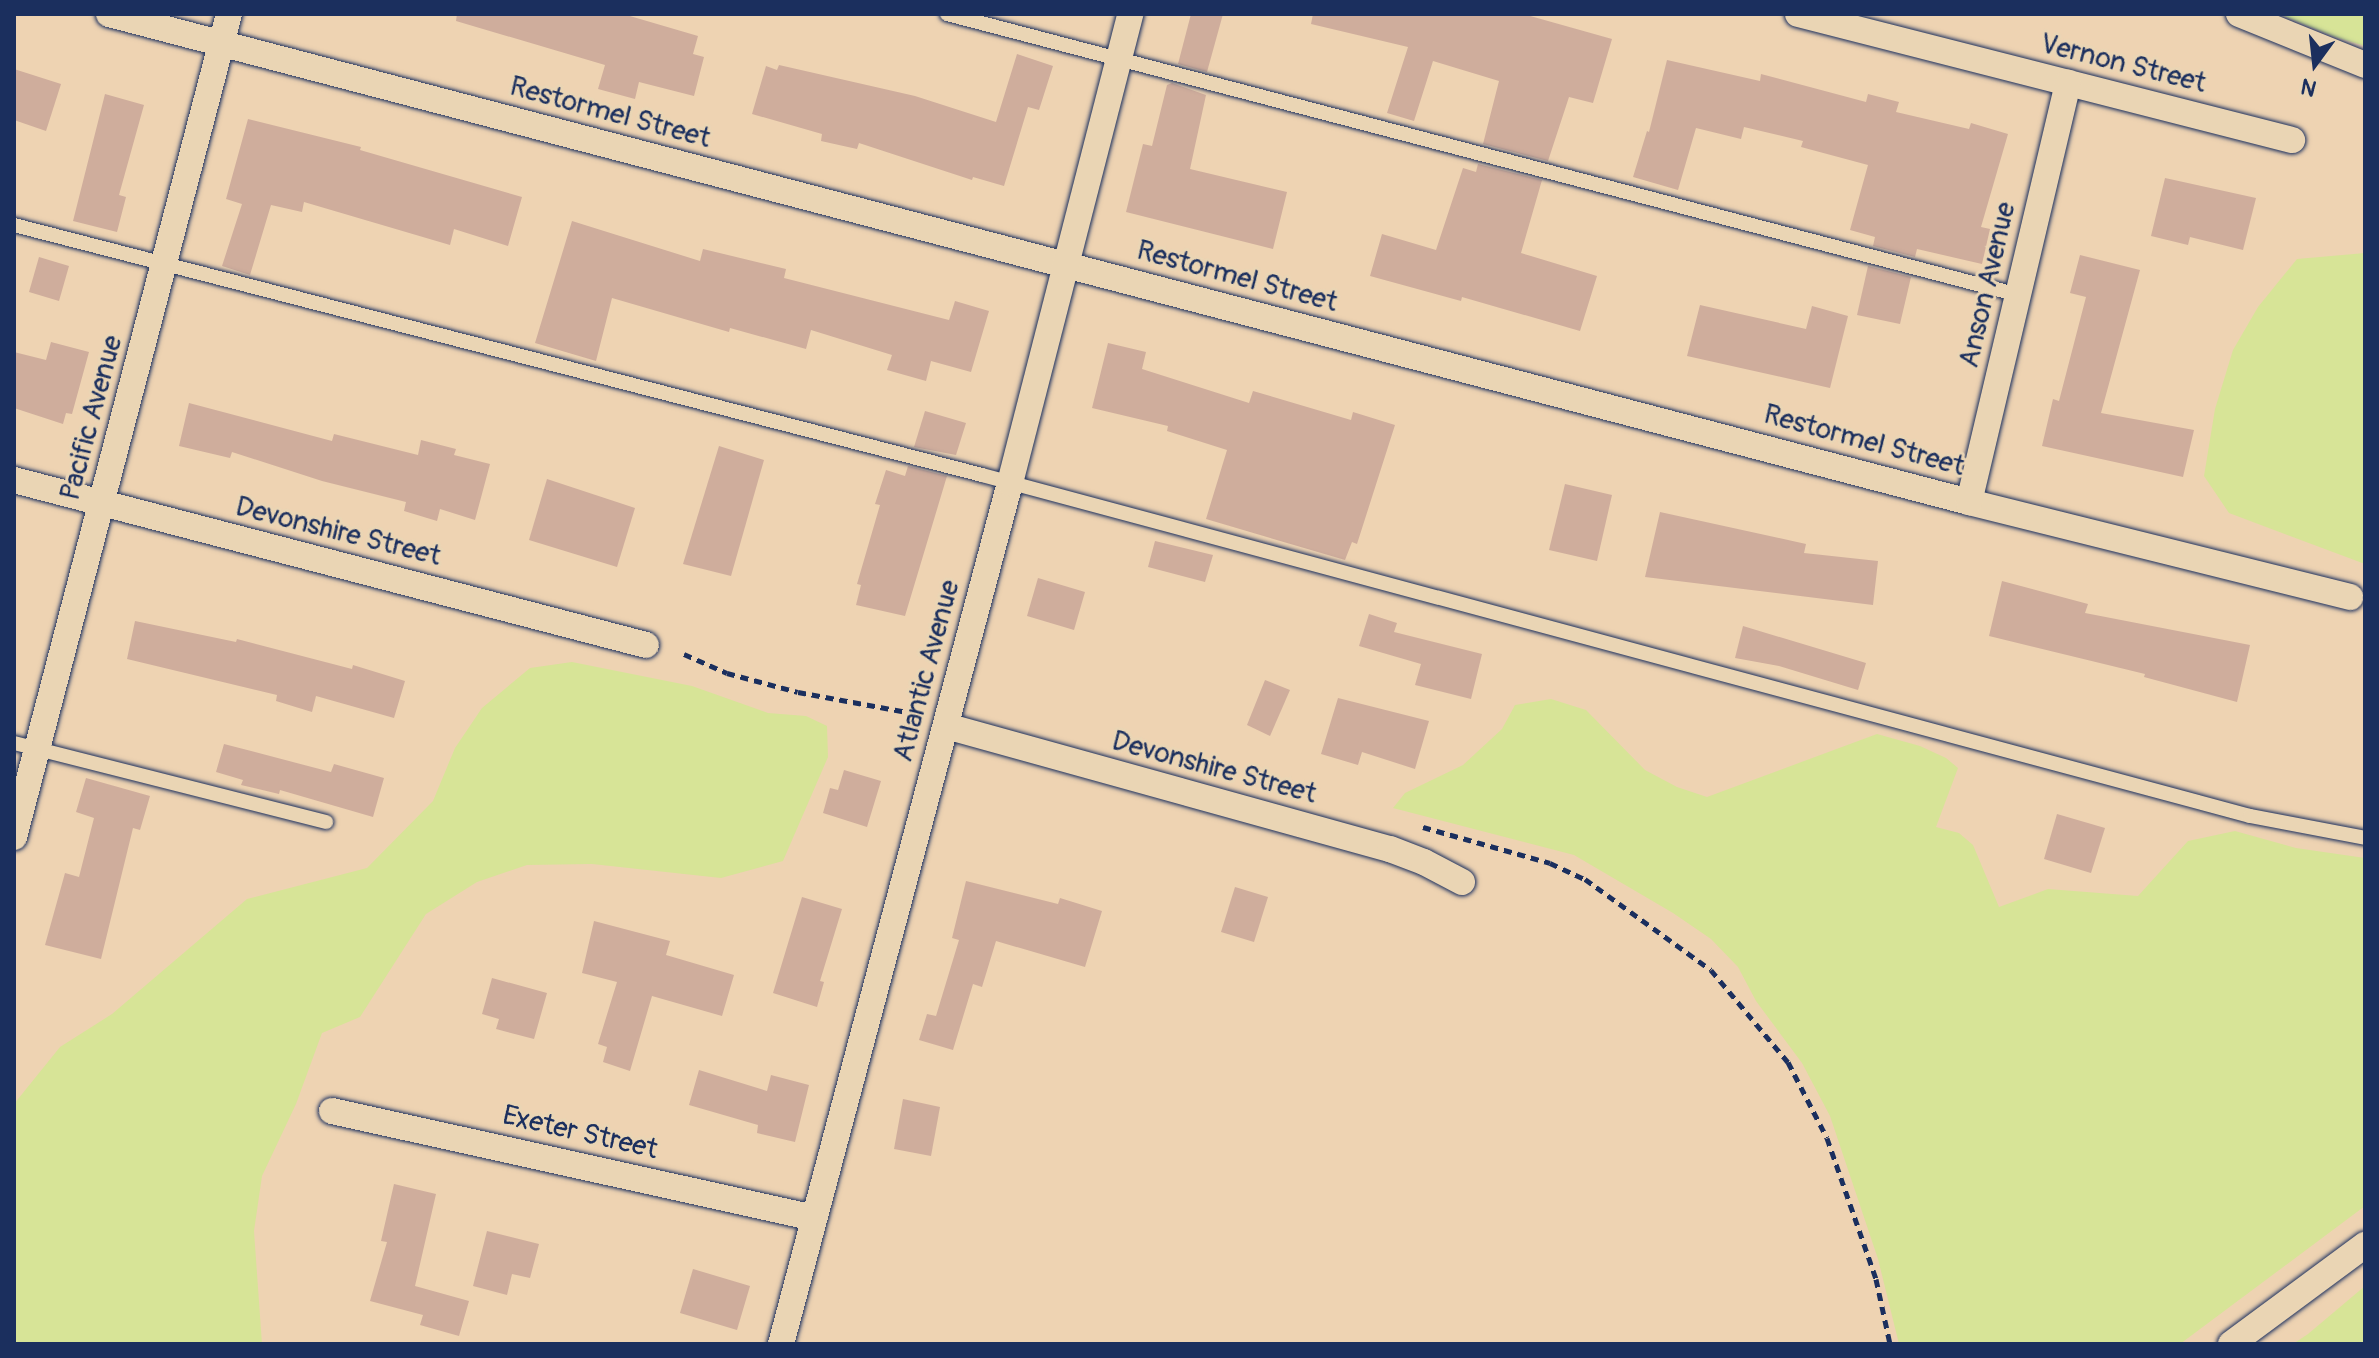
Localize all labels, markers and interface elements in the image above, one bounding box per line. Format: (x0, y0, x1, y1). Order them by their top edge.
north arrow (2275, 24, 2355, 104)
street label: Vernon Street (2037, 27, 2209, 101)
street label: Restormel Street (506, 70, 714, 156)
text: N (2298, 72, 2320, 103)
street label: Anson Avenue (1953, 199, 2023, 371)
street label: Restormel Street (1133, 234, 1341, 320)
street label: Pacific Avenue (54, 332, 130, 504)
street label: Restormel Street (1760, 398, 1968, 484)
street label: Devonshire Street (232, 490, 444, 574)
street label: Atlantic Avenue (887, 577, 967, 765)
street label: Devonshire Street (1108, 725, 1320, 811)
street label: Exeter Street (499, 1099, 661, 1167)

